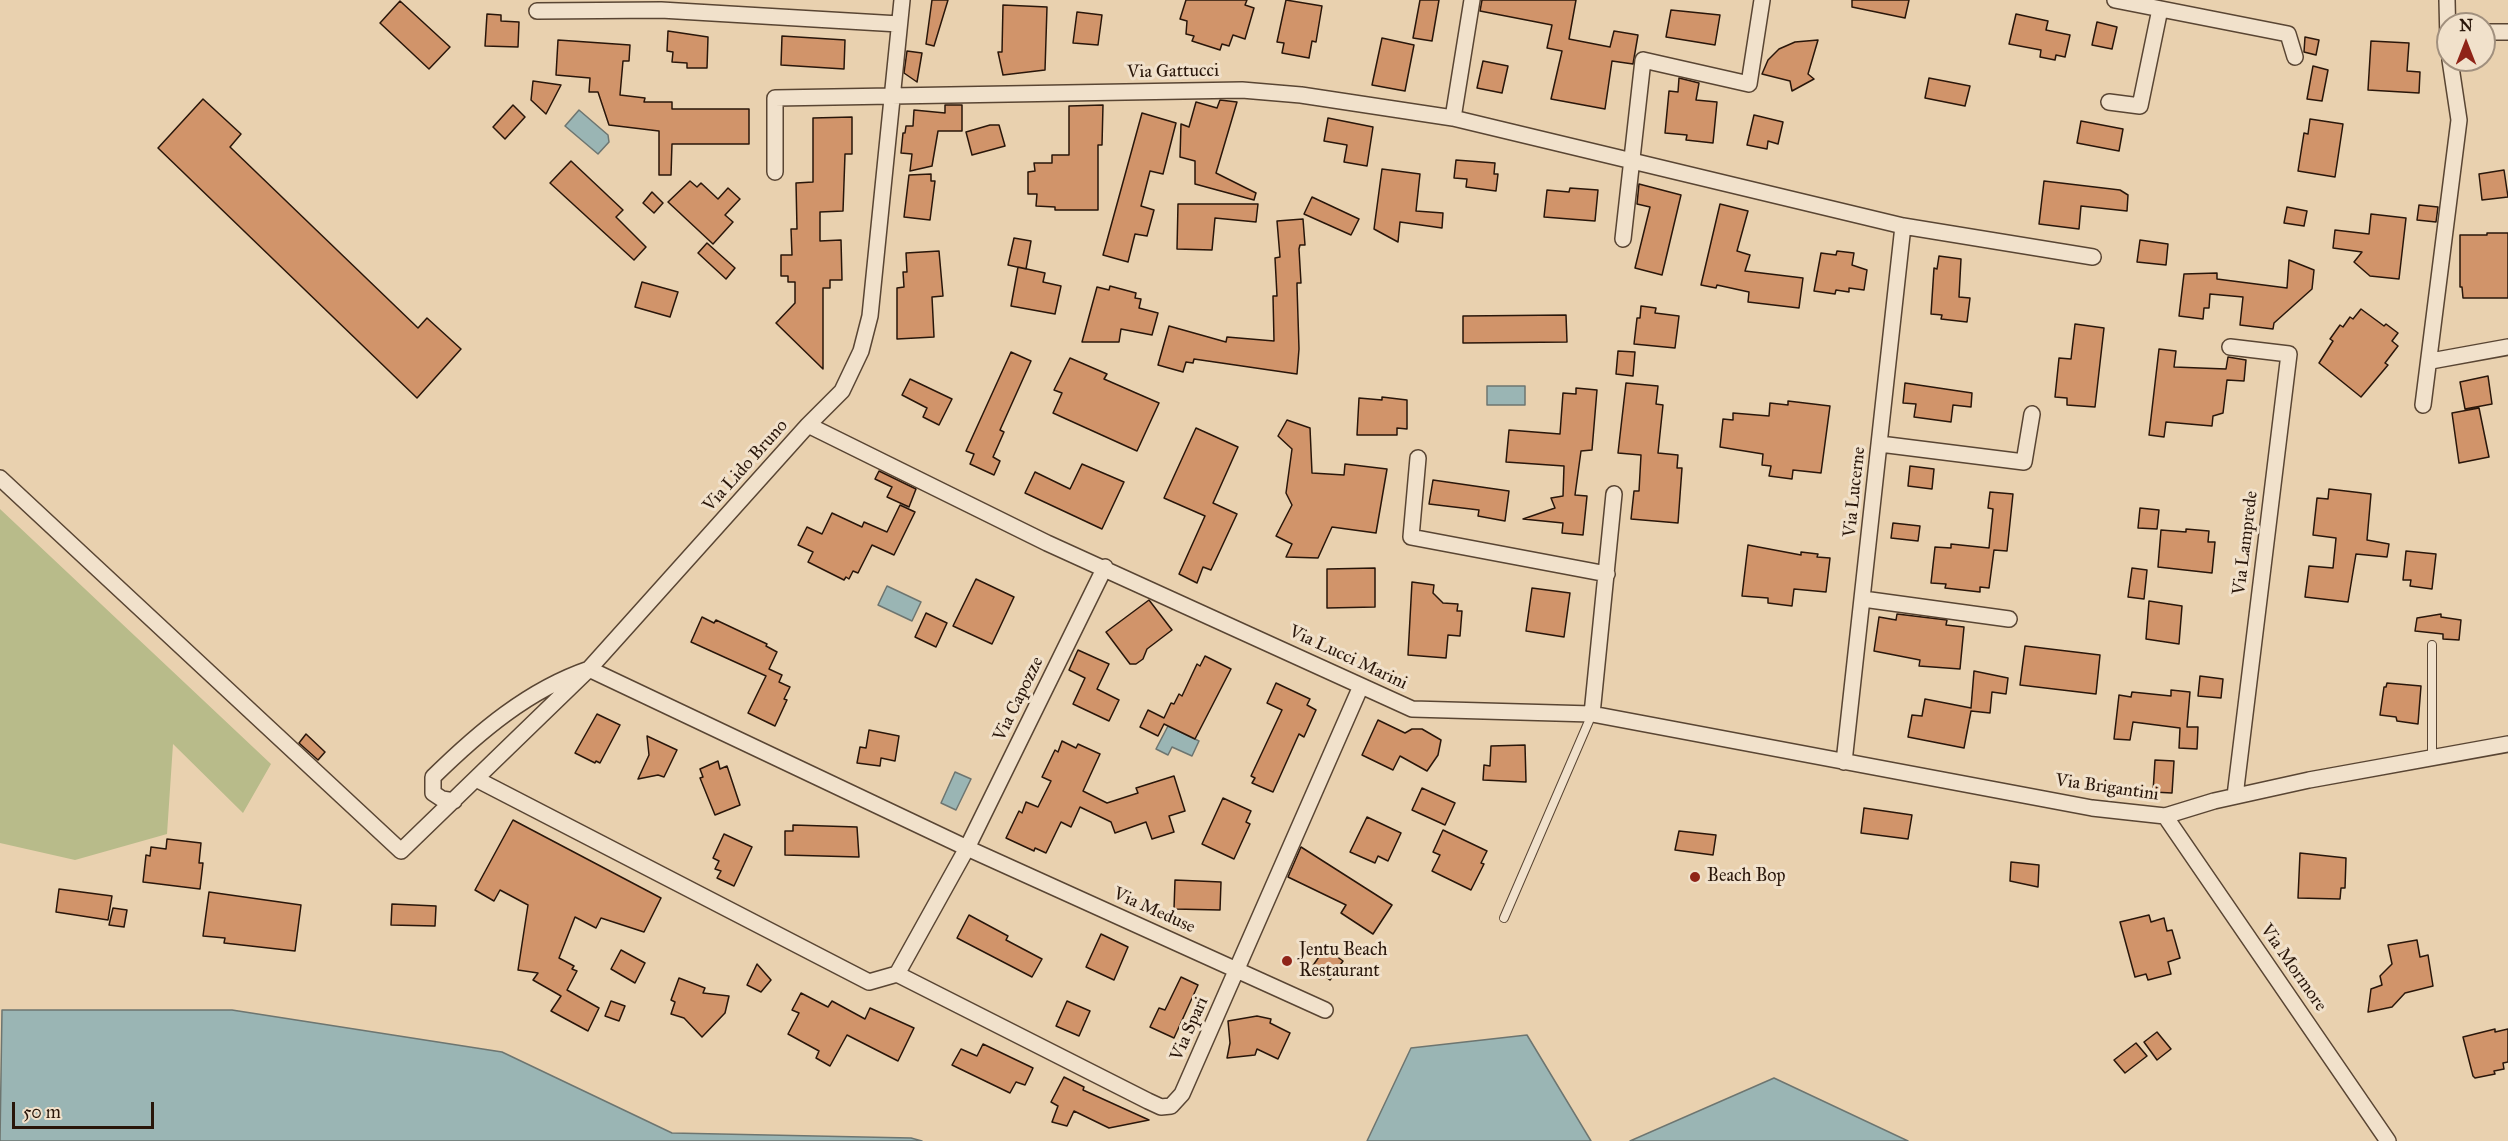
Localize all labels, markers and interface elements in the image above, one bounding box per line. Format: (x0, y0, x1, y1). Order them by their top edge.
north arrow (2436, 12, 2496, 72)
text: N (2459, 16, 2473, 35)
street label: Via Gattucci (1127, 60, 1219, 84)
street label: Via Lido Bruno (699, 416, 793, 516)
street label: Via Lucerne (1840, 446, 1870, 538)
street label: Via Lamprede (2229, 490, 2263, 596)
street label: Via Lucci Marini (1285, 621, 1411, 695)
street label: Via Capozze (989, 653, 1049, 745)
street label: Via Brigantini (2054, 770, 2160, 806)
place label: Beach Bop (1707, 866, 1786, 888)
marker: Beach Bop (1688, 870, 1702, 884)
street label: Via Meduse (1110, 883, 1198, 939)
street label: Via Mormore (2255, 920, 2331, 1016)
place label: Jentu Beach Restaurant (1299, 940, 1388, 982)
marker: Jentu Beach Restaurant (1280, 954, 1294, 968)
street label: Via Spari (1166, 994, 1214, 1064)
scale bar (15, 1090, 158, 1128)
text: 50 m (23, 1101, 61, 1123)

